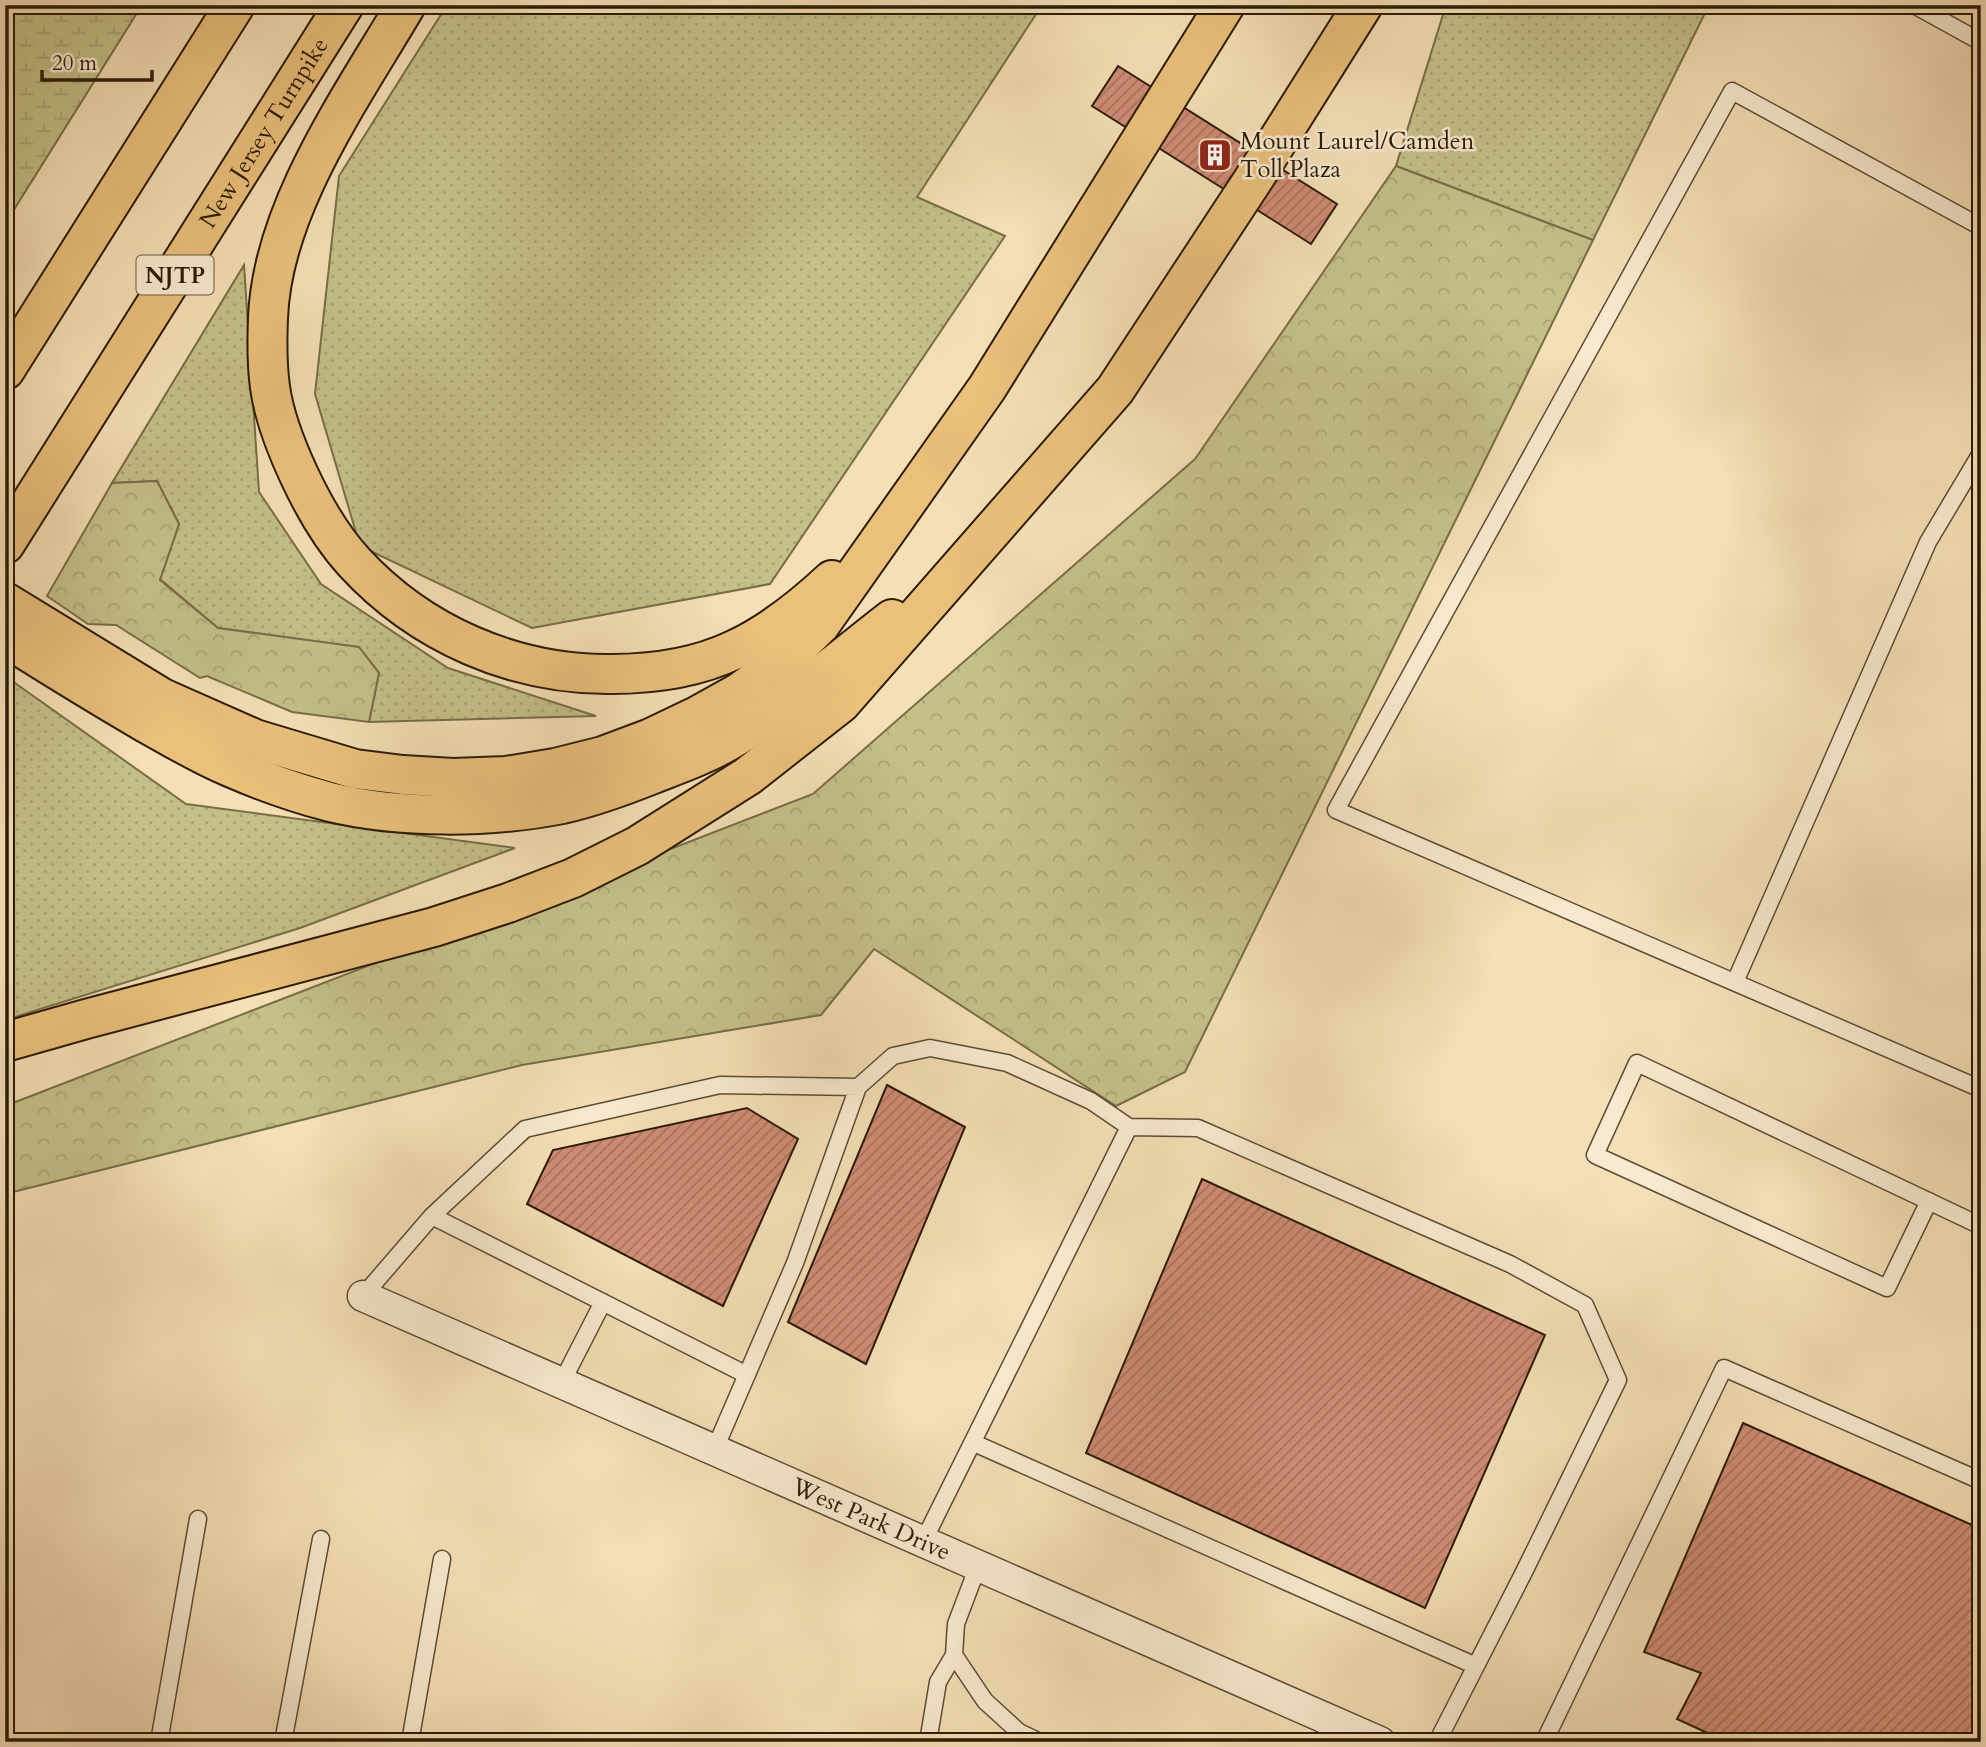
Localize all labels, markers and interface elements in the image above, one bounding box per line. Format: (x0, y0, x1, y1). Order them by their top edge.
street label: New Jersey Turnpike (191, 31, 336, 234)
scale bar (42, 38, 152, 82)
text: 20 m (52, 49, 97, 78)
place label: Mount Laurel/Camden Toll Plaza (1240, 125, 1475, 186)
building icon: Mount Laurel/Camden Toll Plaza (1196, 136, 1234, 174)
road number: NJTP (136, 256, 214, 294)
street label: West Park Drive (786, 1469, 956, 1568)

